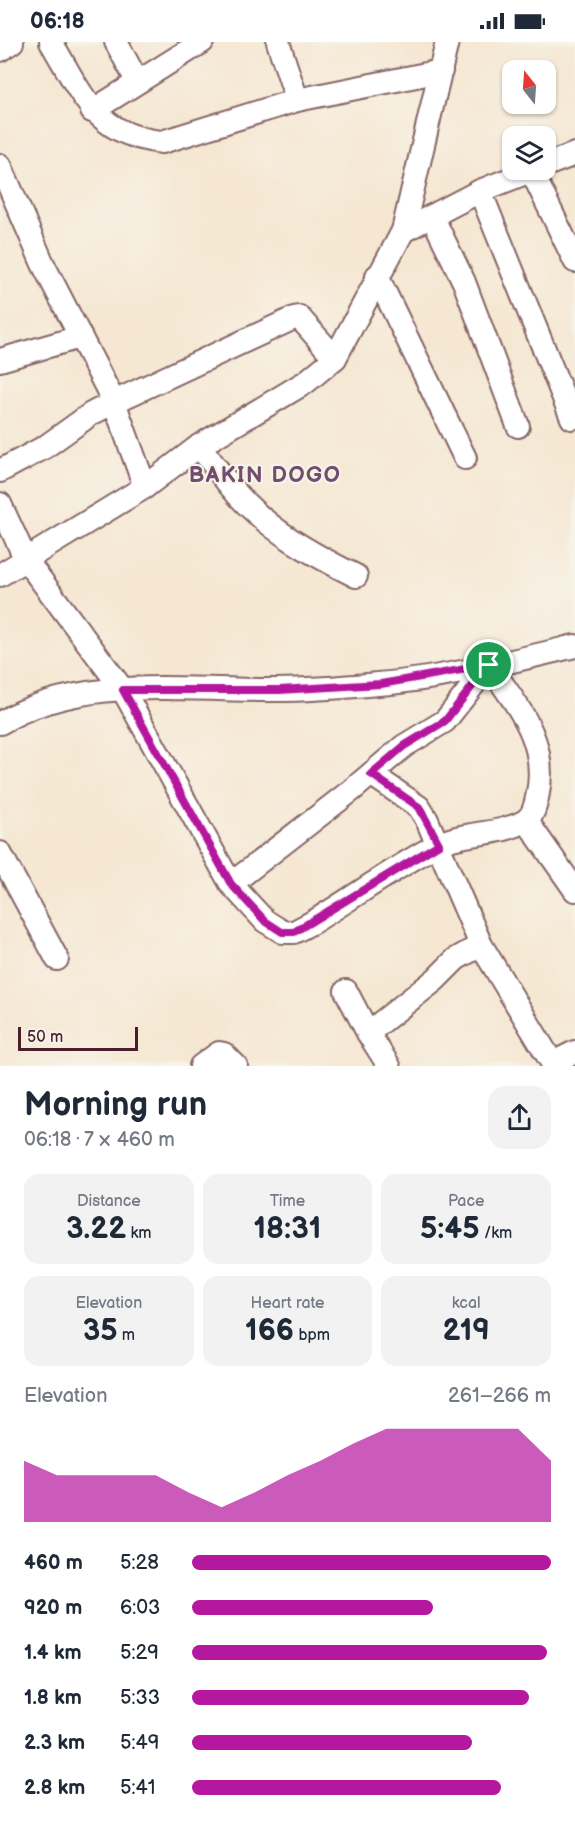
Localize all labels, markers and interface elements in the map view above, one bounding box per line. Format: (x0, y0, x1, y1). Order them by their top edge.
text: 06:18 (30, 8, 85, 35)
north arrow (502, 60, 556, 114)
map controls (502, 60, 556, 180)
button: layers (502, 126, 556, 180)
district label: BAKIN DOGO (189, 462, 341, 489)
pin (463, 639, 514, 690)
icon: arrive (472, 648, 505, 681)
scale bar (18, 1024, 138, 1052)
text: 50 m (27, 1028, 63, 1047)
text: Morning run (24, 1085, 207, 1125)
button: share (488, 1086, 551, 1149)
text: 06:18 · 7 × 460 m (24, 1128, 175, 1152)
text: Distance (77, 1192, 141, 1211)
text: Time (270, 1192, 305, 1211)
text: Pace (448, 1192, 484, 1211)
text: 3.22 (66, 1211, 126, 1247)
text: 18:31 (253, 1211, 322, 1247)
text: 5:45 (420, 1211, 480, 1247)
text: km (126, 1224, 152, 1243)
text: /km (480, 1224, 512, 1243)
text: Elevation (75, 1294, 142, 1313)
text: Heart rate (251, 1294, 324, 1313)
text: kcal (452, 1294, 481, 1313)
text: 35 (83, 1313, 117, 1349)
text: 166 (245, 1313, 294, 1349)
text: 219 (442, 1313, 490, 1349)
text: m (117, 1326, 135, 1345)
text: bpm (294, 1326, 330, 1345)
text: Elevation (24, 1384, 107, 1408)
text: 261–266 m (448, 1384, 551, 1408)
text: 460 m (24, 1551, 83, 1575)
text: 5:28 (120, 1551, 159, 1575)
text: 920 m (24, 1596, 82, 1620)
text: 6:03 (120, 1596, 160, 1620)
text: 1.4 km (24, 1641, 82, 1665)
text: 5:29 (120, 1641, 159, 1665)
text: 1.8 km (24, 1686, 82, 1710)
text: 5:33 (120, 1686, 160, 1710)
text: 2.3 km (24, 1731, 85, 1755)
text: 5:49 (120, 1731, 159, 1755)
text: 2.8 km (24, 1776, 85, 1800)
text: 5:41 (120, 1776, 155, 1800)

